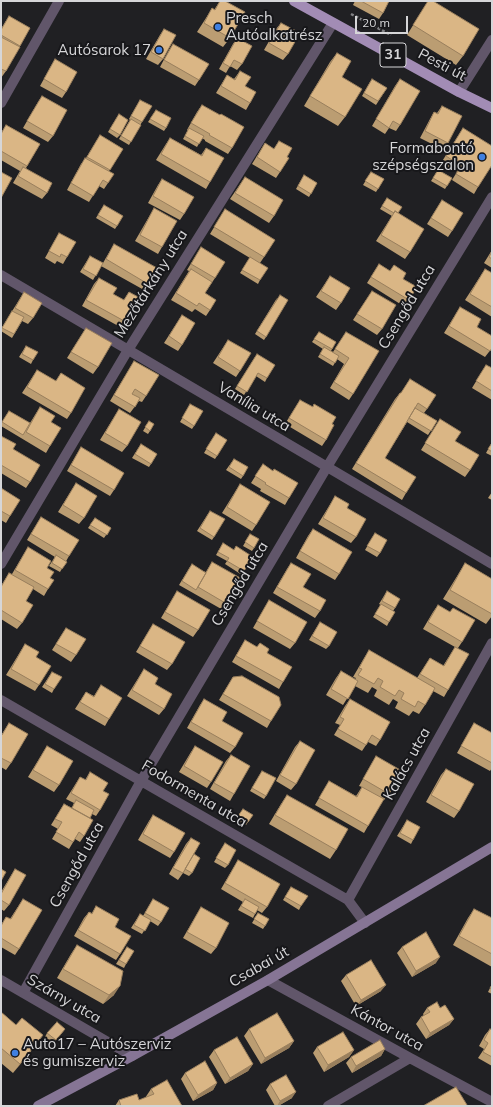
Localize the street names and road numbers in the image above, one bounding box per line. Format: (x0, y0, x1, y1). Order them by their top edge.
road number: 31 (380, 43, 406, 67)
street label: Pesti út (415, 45, 469, 85)
street label: Mezőtárkány utca (110, 227, 192, 341)
street label: Csengőd utca (375, 262, 439, 352)
street label: Vanília utca (214, 378, 294, 436)
street label: Csengőd utca (208, 539, 272, 629)
street label: Kalács utca (380, 725, 434, 803)
street label: Fodormenta utca (138, 757, 250, 831)
street label: Csengőd utca (46, 819, 108, 911)
street label: Csabai út (226, 943, 292, 991)
street label: Szárny utca (24, 971, 104, 1027)
street label: Kántor utca (347, 1001, 427, 1055)

